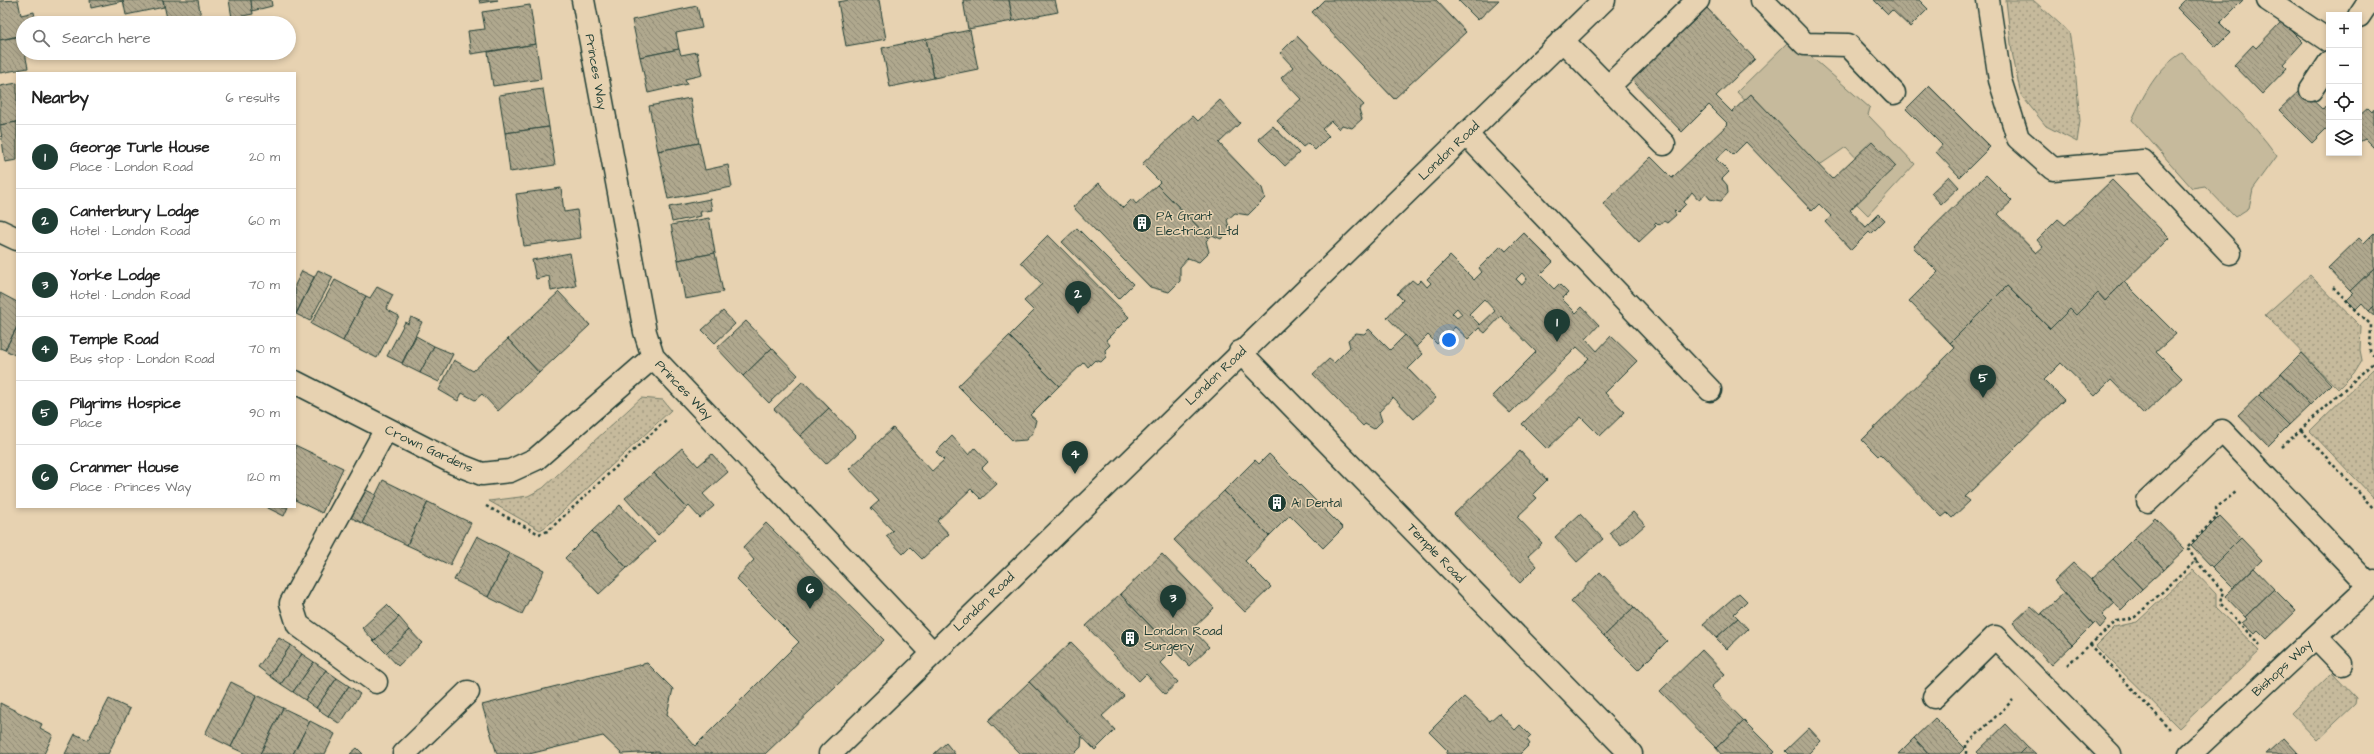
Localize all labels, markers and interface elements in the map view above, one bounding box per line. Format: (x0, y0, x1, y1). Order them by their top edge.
map controls (2326, 12, 2362, 156)
button: + (2326, 12, 2362, 48)
search box (16, 16, 296, 60)
icon: search (30, 27, 52, 49)
text: Search here (62, 28, 151, 49)
street label: Princes Way (579, 33, 612, 112)
button: − (2326, 48, 2362, 84)
button: locate (2326, 84, 2362, 120)
text: Nearby (32, 86, 89, 110)
text: 6 results (225, 89, 280, 107)
street label: London Road (1415, 117, 1484, 185)
button: layers (2326, 120, 2362, 156)
text: George Turle House (70, 137, 210, 158)
text: 1 (44, 148, 46, 166)
text: 20 m (249, 148, 280, 166)
text: Place · London Road (70, 158, 193, 176)
text: Canterbury Lodge (70, 201, 199, 222)
place label: PA Grant Electrical Ltd (1156, 207, 1239, 240)
text: 2 (41, 212, 49, 230)
text: 60 m (248, 212, 280, 230)
building icon: PA Grant Electrical Ltd (1131, 212, 1153, 234)
text: Hotel · London Road (70, 222, 190, 240)
text: Yorke Lodge (70, 265, 160, 286)
text: 3 (42, 276, 48, 294)
text: 70 m (248, 276, 280, 294)
pin: 2 (1065, 281, 1091, 314)
text: Hotel · London Road (70, 286, 190, 304)
pin: 1 (1544, 309, 1570, 342)
text: Temple Road (70, 329, 158, 350)
your location (1439, 330, 1459, 350)
text: 4 (41, 340, 49, 358)
text: 70 m (248, 340, 280, 358)
street label: London Road (1182, 342, 1251, 410)
text: Bus stop · London Road (70, 350, 215, 368)
street label: Princes Way (650, 356, 717, 425)
pin: 5 (1970, 365, 1996, 398)
text: Pilgrims Hospice (70, 393, 181, 414)
text: 5 (40, 404, 50, 422)
text: 90 m (249, 404, 280, 422)
text: Place (70, 414, 102, 432)
street label: Crown Gardens (382, 421, 476, 478)
pin: 4 (1062, 441, 1088, 474)
text: Cranmer House (70, 457, 179, 478)
text: 6 (41, 468, 49, 486)
text: 120 m (247, 468, 280, 486)
text: Place · Princes Way (70, 478, 191, 496)
building icon: A1 Dental (1266, 492, 1288, 514)
place label: A1 Dental (1291, 494, 1342, 512)
street label: Temple Road (1403, 519, 1469, 587)
street label: London Road (950, 568, 1019, 636)
pin: 6 (797, 576, 823, 609)
pin: 3 (1160, 585, 1186, 618)
place label: London Road Surgery (1144, 622, 1223, 656)
building icon: London Road Surgery (1119, 627, 1141, 649)
street label: Bishops Way (2248, 635, 2317, 701)

